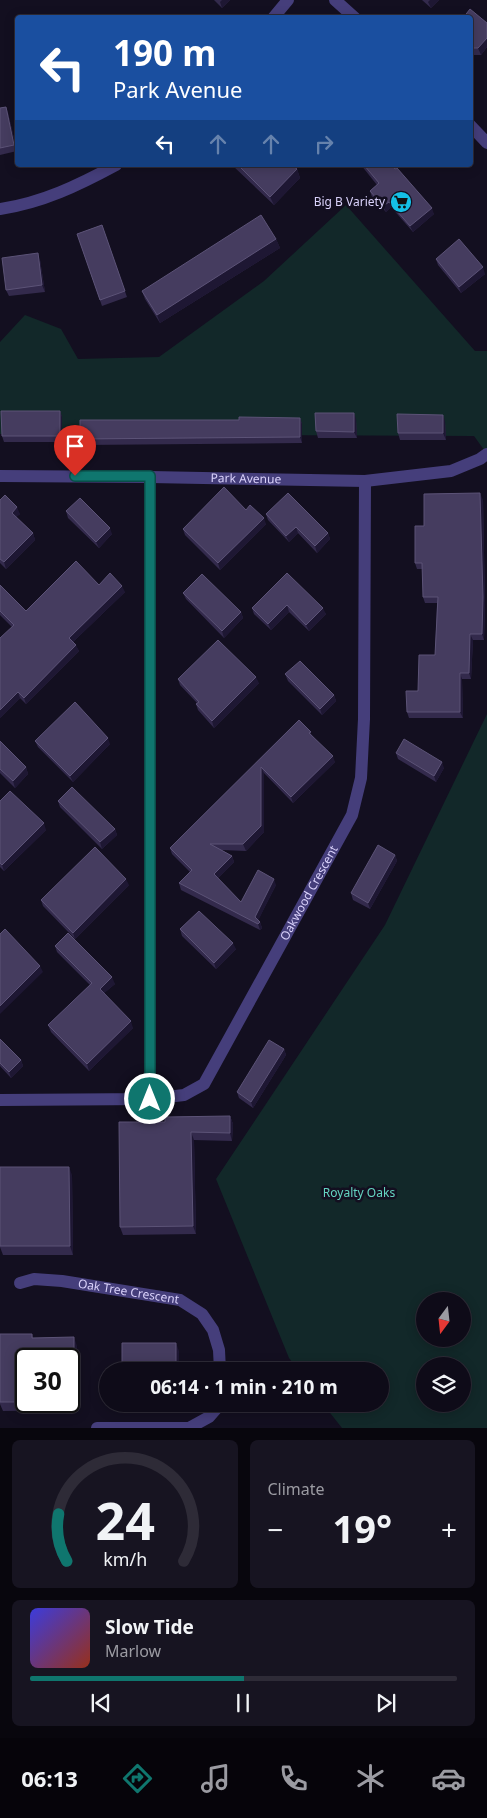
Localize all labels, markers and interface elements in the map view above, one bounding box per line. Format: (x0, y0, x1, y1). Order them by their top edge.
text: 190 m (113, 29, 216, 76)
icon: left (30, 35, 95, 100)
text: Park Avenue (113, 74, 242, 104)
icon: left (151, 130, 179, 158)
icon: ahead (204, 130, 232, 158)
icon: ahead (257, 130, 285, 158)
icon: right (310, 130, 338, 158)
supermarket icon: Big B Variety (389, 190, 413, 214)
place label: Big B Variety (314, 193, 386, 210)
pin (54, 425, 96, 476)
icon: arrive (61, 432, 89, 460)
street label: Park Avenue (210, 469, 282, 487)
street label: Oakwood Crescent (276, 842, 342, 943)
position arrow (123, 1072, 175, 1124)
park label: Royalty Oaks (323, 1184, 395, 1201)
street label: Oak Tree Crescent (77, 1275, 181, 1308)
north arrow (416, 1292, 471, 1348)
map controls (416, 1292, 471, 1412)
speed limit sign: 30 (15, 1348, 80, 1413)
button: layers (416, 1357, 471, 1412)
text: 06:14 · 1 min · 210 m (150, 1374, 338, 1400)
text: Climate (268, 1478, 325, 1500)
text: 24 (95, 1484, 155, 1555)
text: 19° (332, 1502, 392, 1554)
text: − (268, 1510, 284, 1548)
text: + (441, 1510, 457, 1548)
text: km/h (103, 1547, 147, 1571)
text: Slow Tide (105, 1614, 194, 1640)
text: Marlow (105, 1640, 161, 1662)
icon: previous (87, 1689, 115, 1717)
icon: pause (229, 1689, 257, 1717)
icon: next (372, 1689, 400, 1717)
icon: directions (120, 1761, 155, 1796)
icon: music (198, 1761, 233, 1796)
icon: phone (276, 1761, 311, 1796)
icon: climate (353, 1761, 388, 1796)
icon: car (431, 1761, 466, 1796)
text: 06:13 (21, 1763, 78, 1793)

